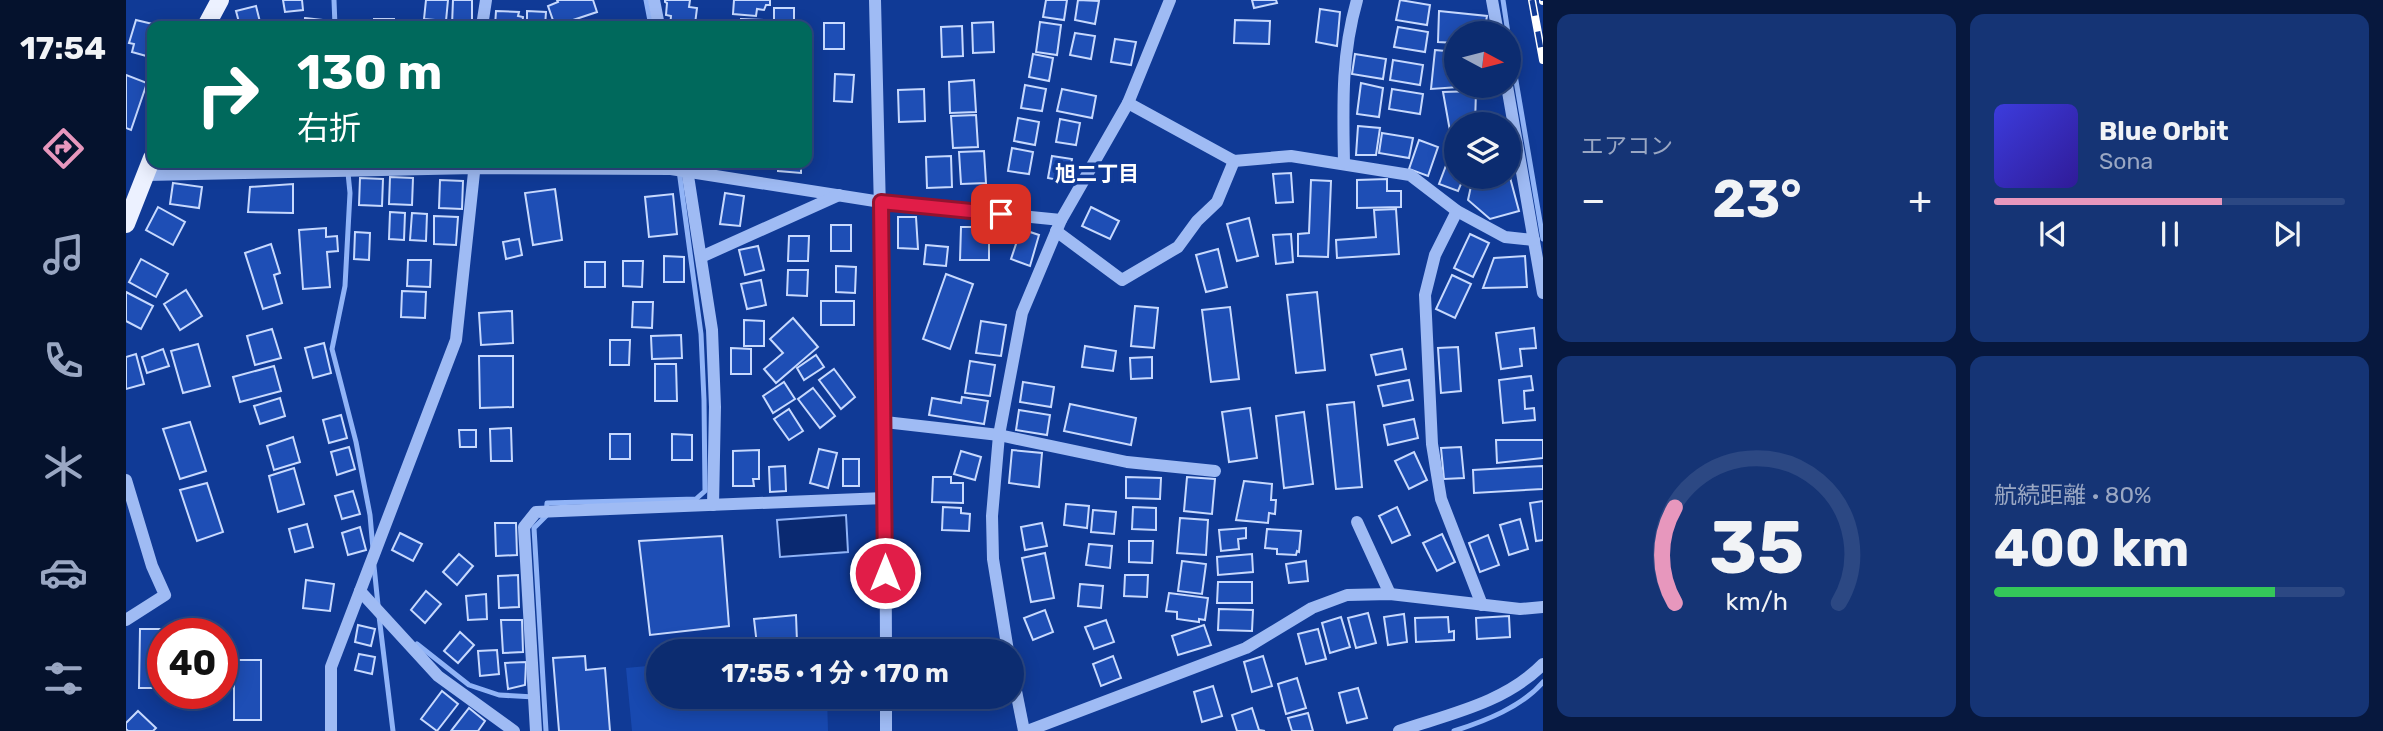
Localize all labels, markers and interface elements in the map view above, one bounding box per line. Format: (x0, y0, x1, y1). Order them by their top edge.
north arrow (1444, 21, 1521, 98)
map controls (1444, 21, 1521, 189)
text: 17:54 (20, 29, 106, 67)
text: 130 m (297, 43, 442, 101)
icon: right (182, 49, 273, 140)
text: 右折 (297, 109, 361, 147)
button: layers (1444, 112, 1521, 189)
text: Blue Orbit (2099, 116, 2229, 147)
icon: directions (39, 124, 88, 173)
text: エアコン (1581, 132, 1673, 160)
text: Sona (2099, 147, 2153, 175)
district label: 旭二丁目 (1055, 161, 1139, 186)
text: 23° (1712, 168, 1802, 230)
text: − (1581, 177, 1606, 223)
text: + (1908, 177, 1932, 223)
pin (971, 184, 1031, 244)
icon: arrive (982, 195, 1020, 233)
icon: previous (2034, 215, 2072, 253)
icon: pause (2151, 215, 2189, 253)
icon: next (2268, 215, 2306, 253)
icon: music (39, 230, 88, 279)
icon: phone (39, 336, 88, 385)
icon: climate (39, 442, 88, 491)
text: 航続距離 · 80% (1994, 481, 2152, 509)
text: 35 (1709, 505, 1804, 591)
text: 400 km (1994, 517, 2189, 579)
position arrow (848, 536, 922, 610)
icon: car (39, 548, 88, 597)
text: km/h (1725, 586, 1788, 615)
speed limit sign: 40 (147, 618, 238, 709)
icon: filters (39, 654, 88, 703)
text: 17:55 · 1 分 · 170 m (721, 658, 949, 689)

